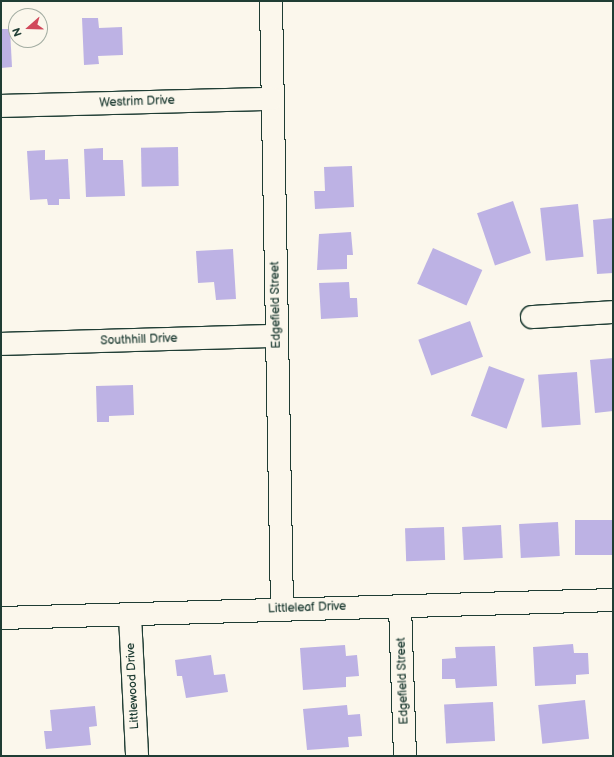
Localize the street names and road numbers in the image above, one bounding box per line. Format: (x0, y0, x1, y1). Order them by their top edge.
street label: Westrim Drive (99, 93, 175, 111)
street label: Edgefield Street (268, 261, 284, 349)
street label: Southhill Drive (100, 331, 178, 349)
street label: Littleleaf Drive (268, 599, 346, 617)
street label: Edgefield Street (394, 637, 412, 725)
street label: Littlewood Drive (124, 642, 142, 730)

